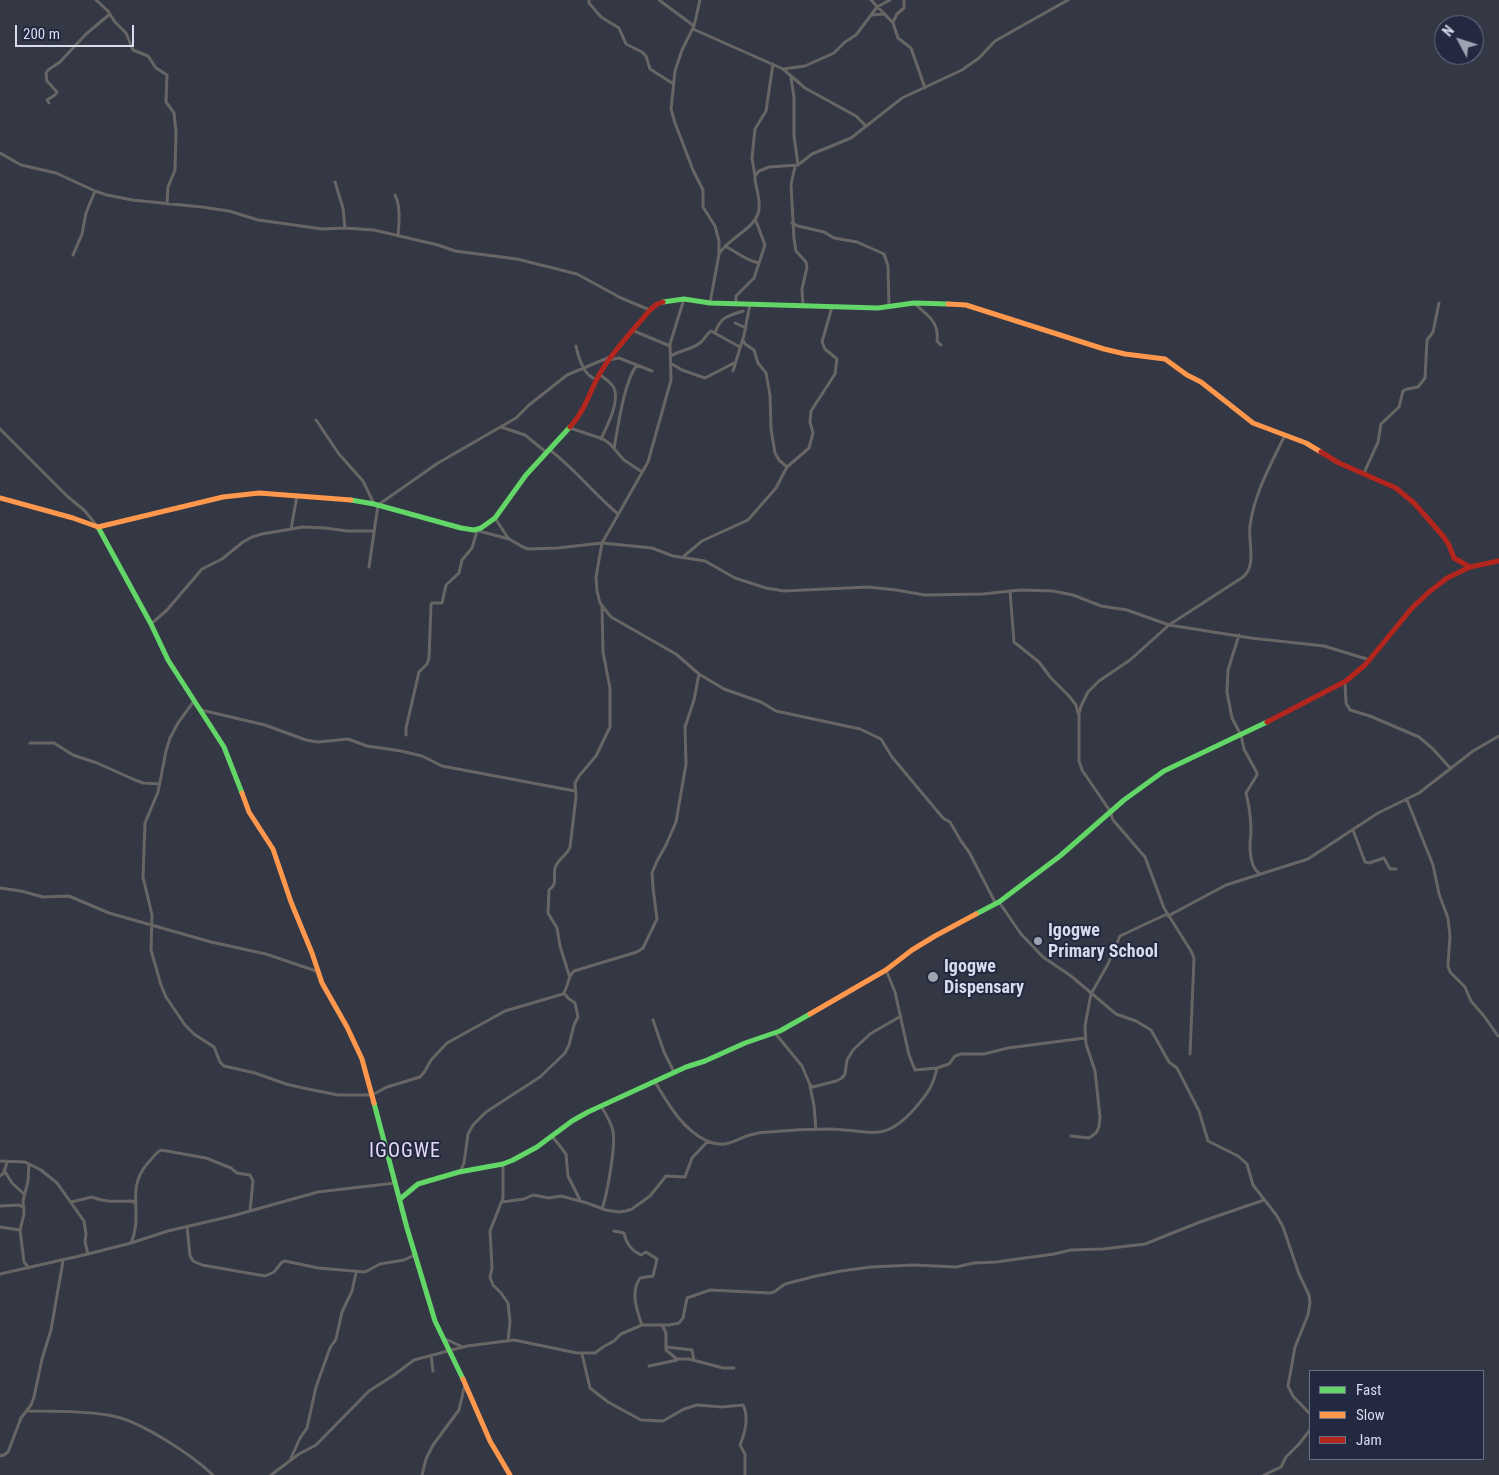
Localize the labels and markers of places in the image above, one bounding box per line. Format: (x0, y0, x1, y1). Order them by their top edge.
place label: Igogwe Primary School (1048, 920, 1158, 962)
marker: Igogwe Primary School (1032, 935, 1044, 947)
place label: Igogwe Dispensary (944, 956, 1024, 999)
marker: Igogwe Dispensary (926, 970, 940, 984)

